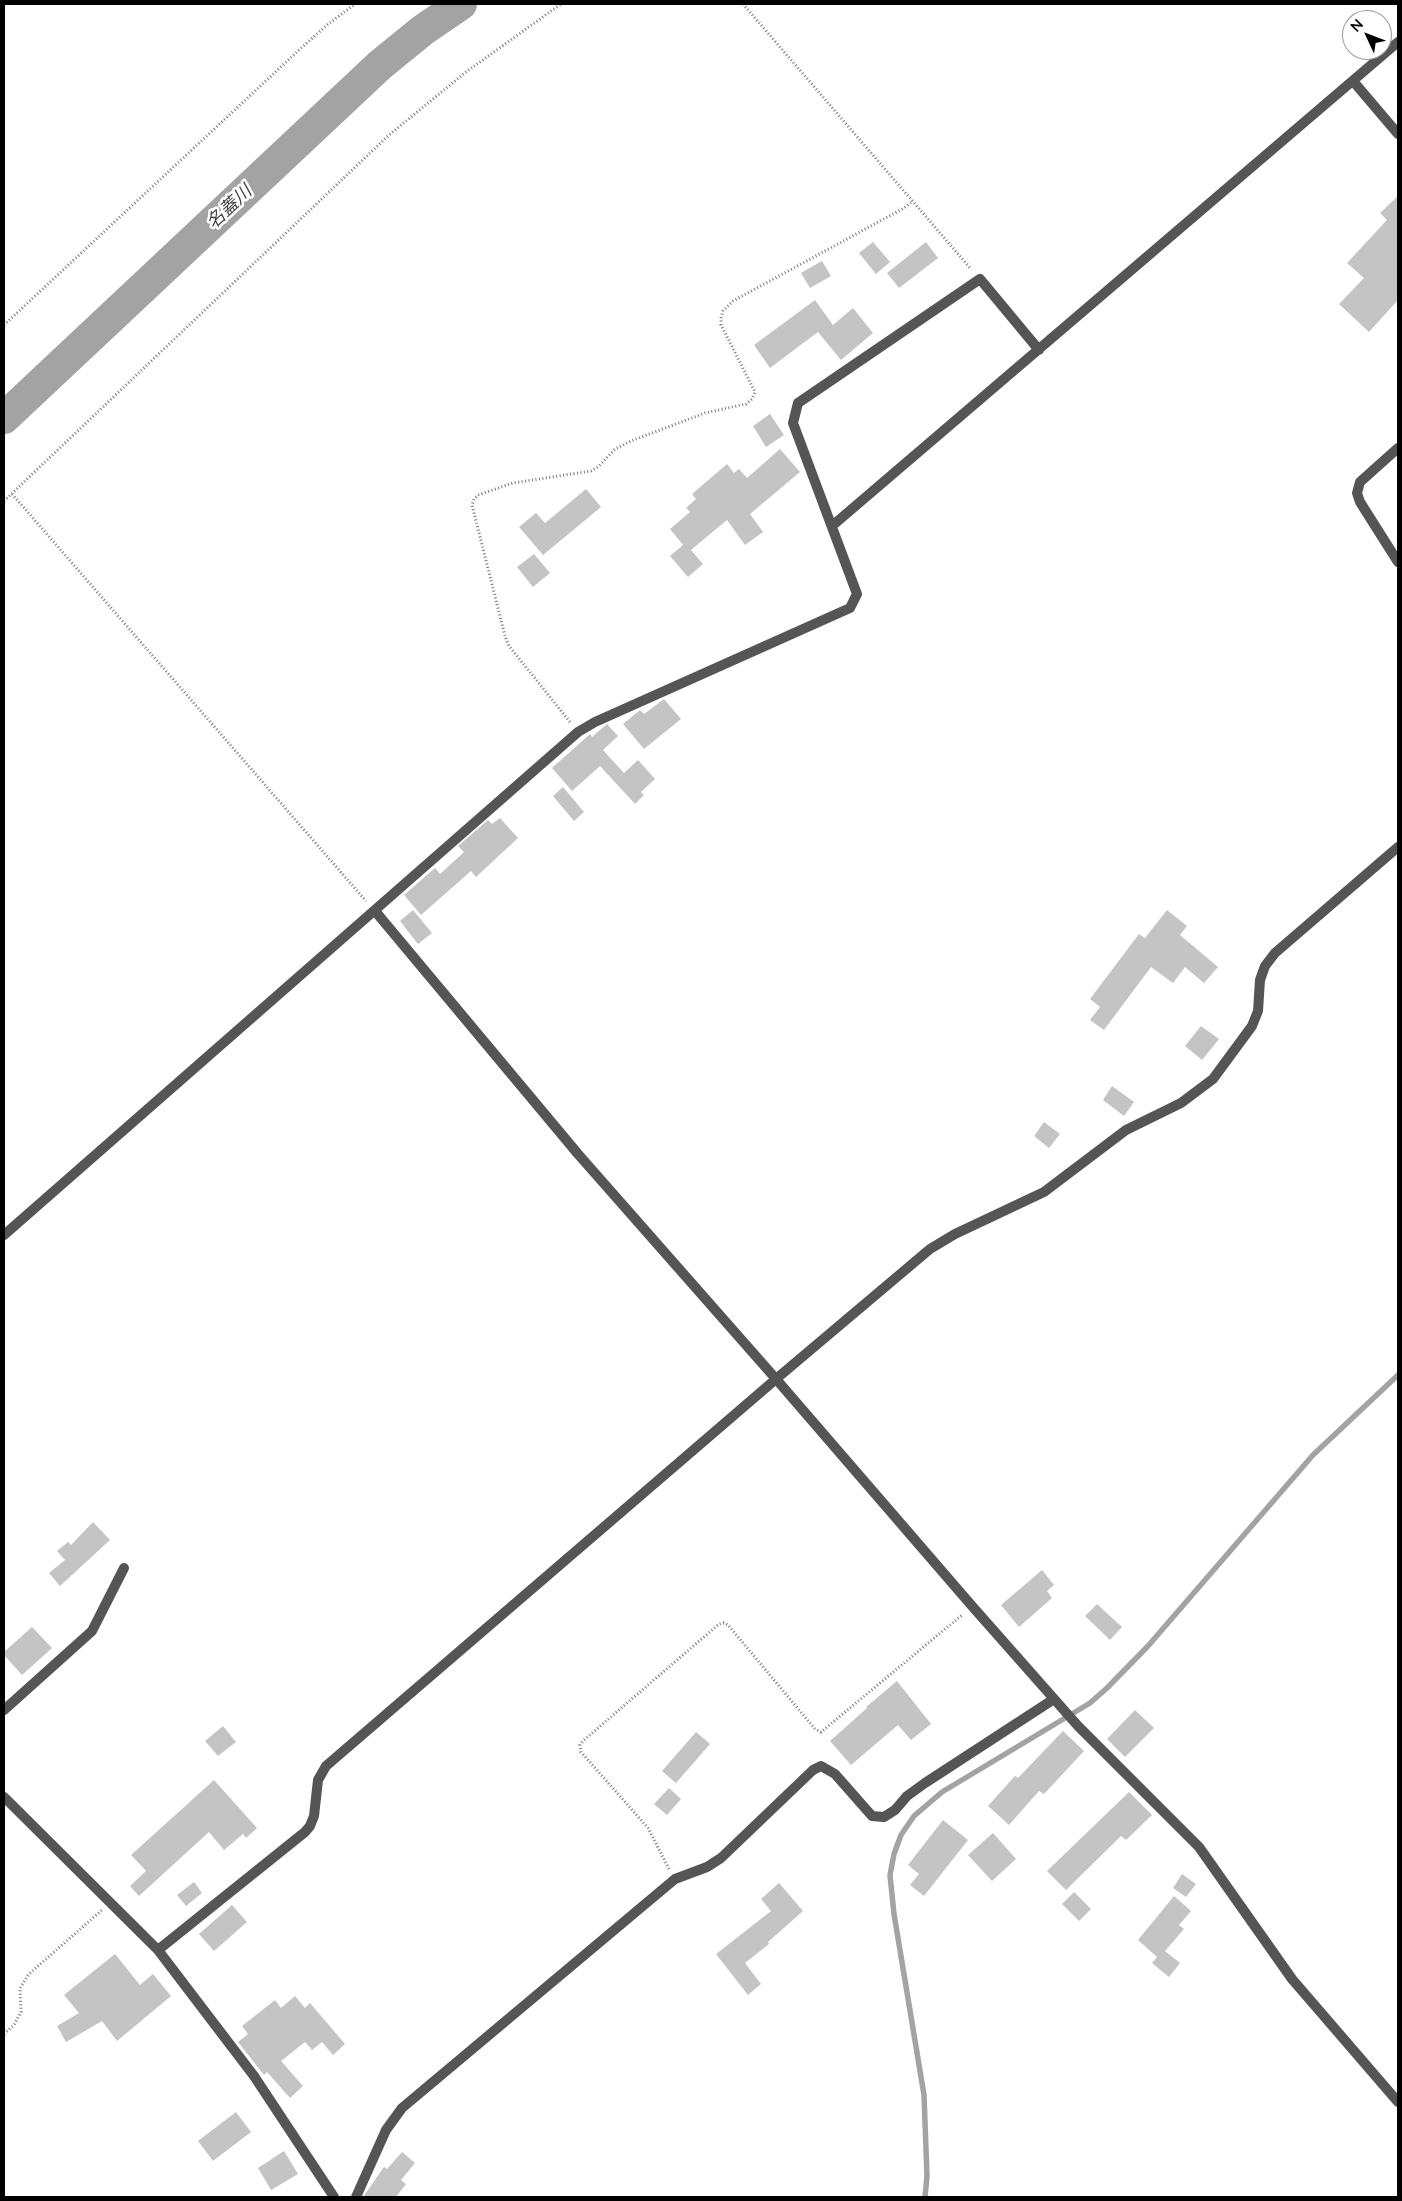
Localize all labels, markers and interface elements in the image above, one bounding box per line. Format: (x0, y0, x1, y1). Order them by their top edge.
north arrow (1342, 10, 1392, 60)
text: N (1346, 15, 1366, 35)
water label: 名蓋川 (202, 181, 256, 233)

